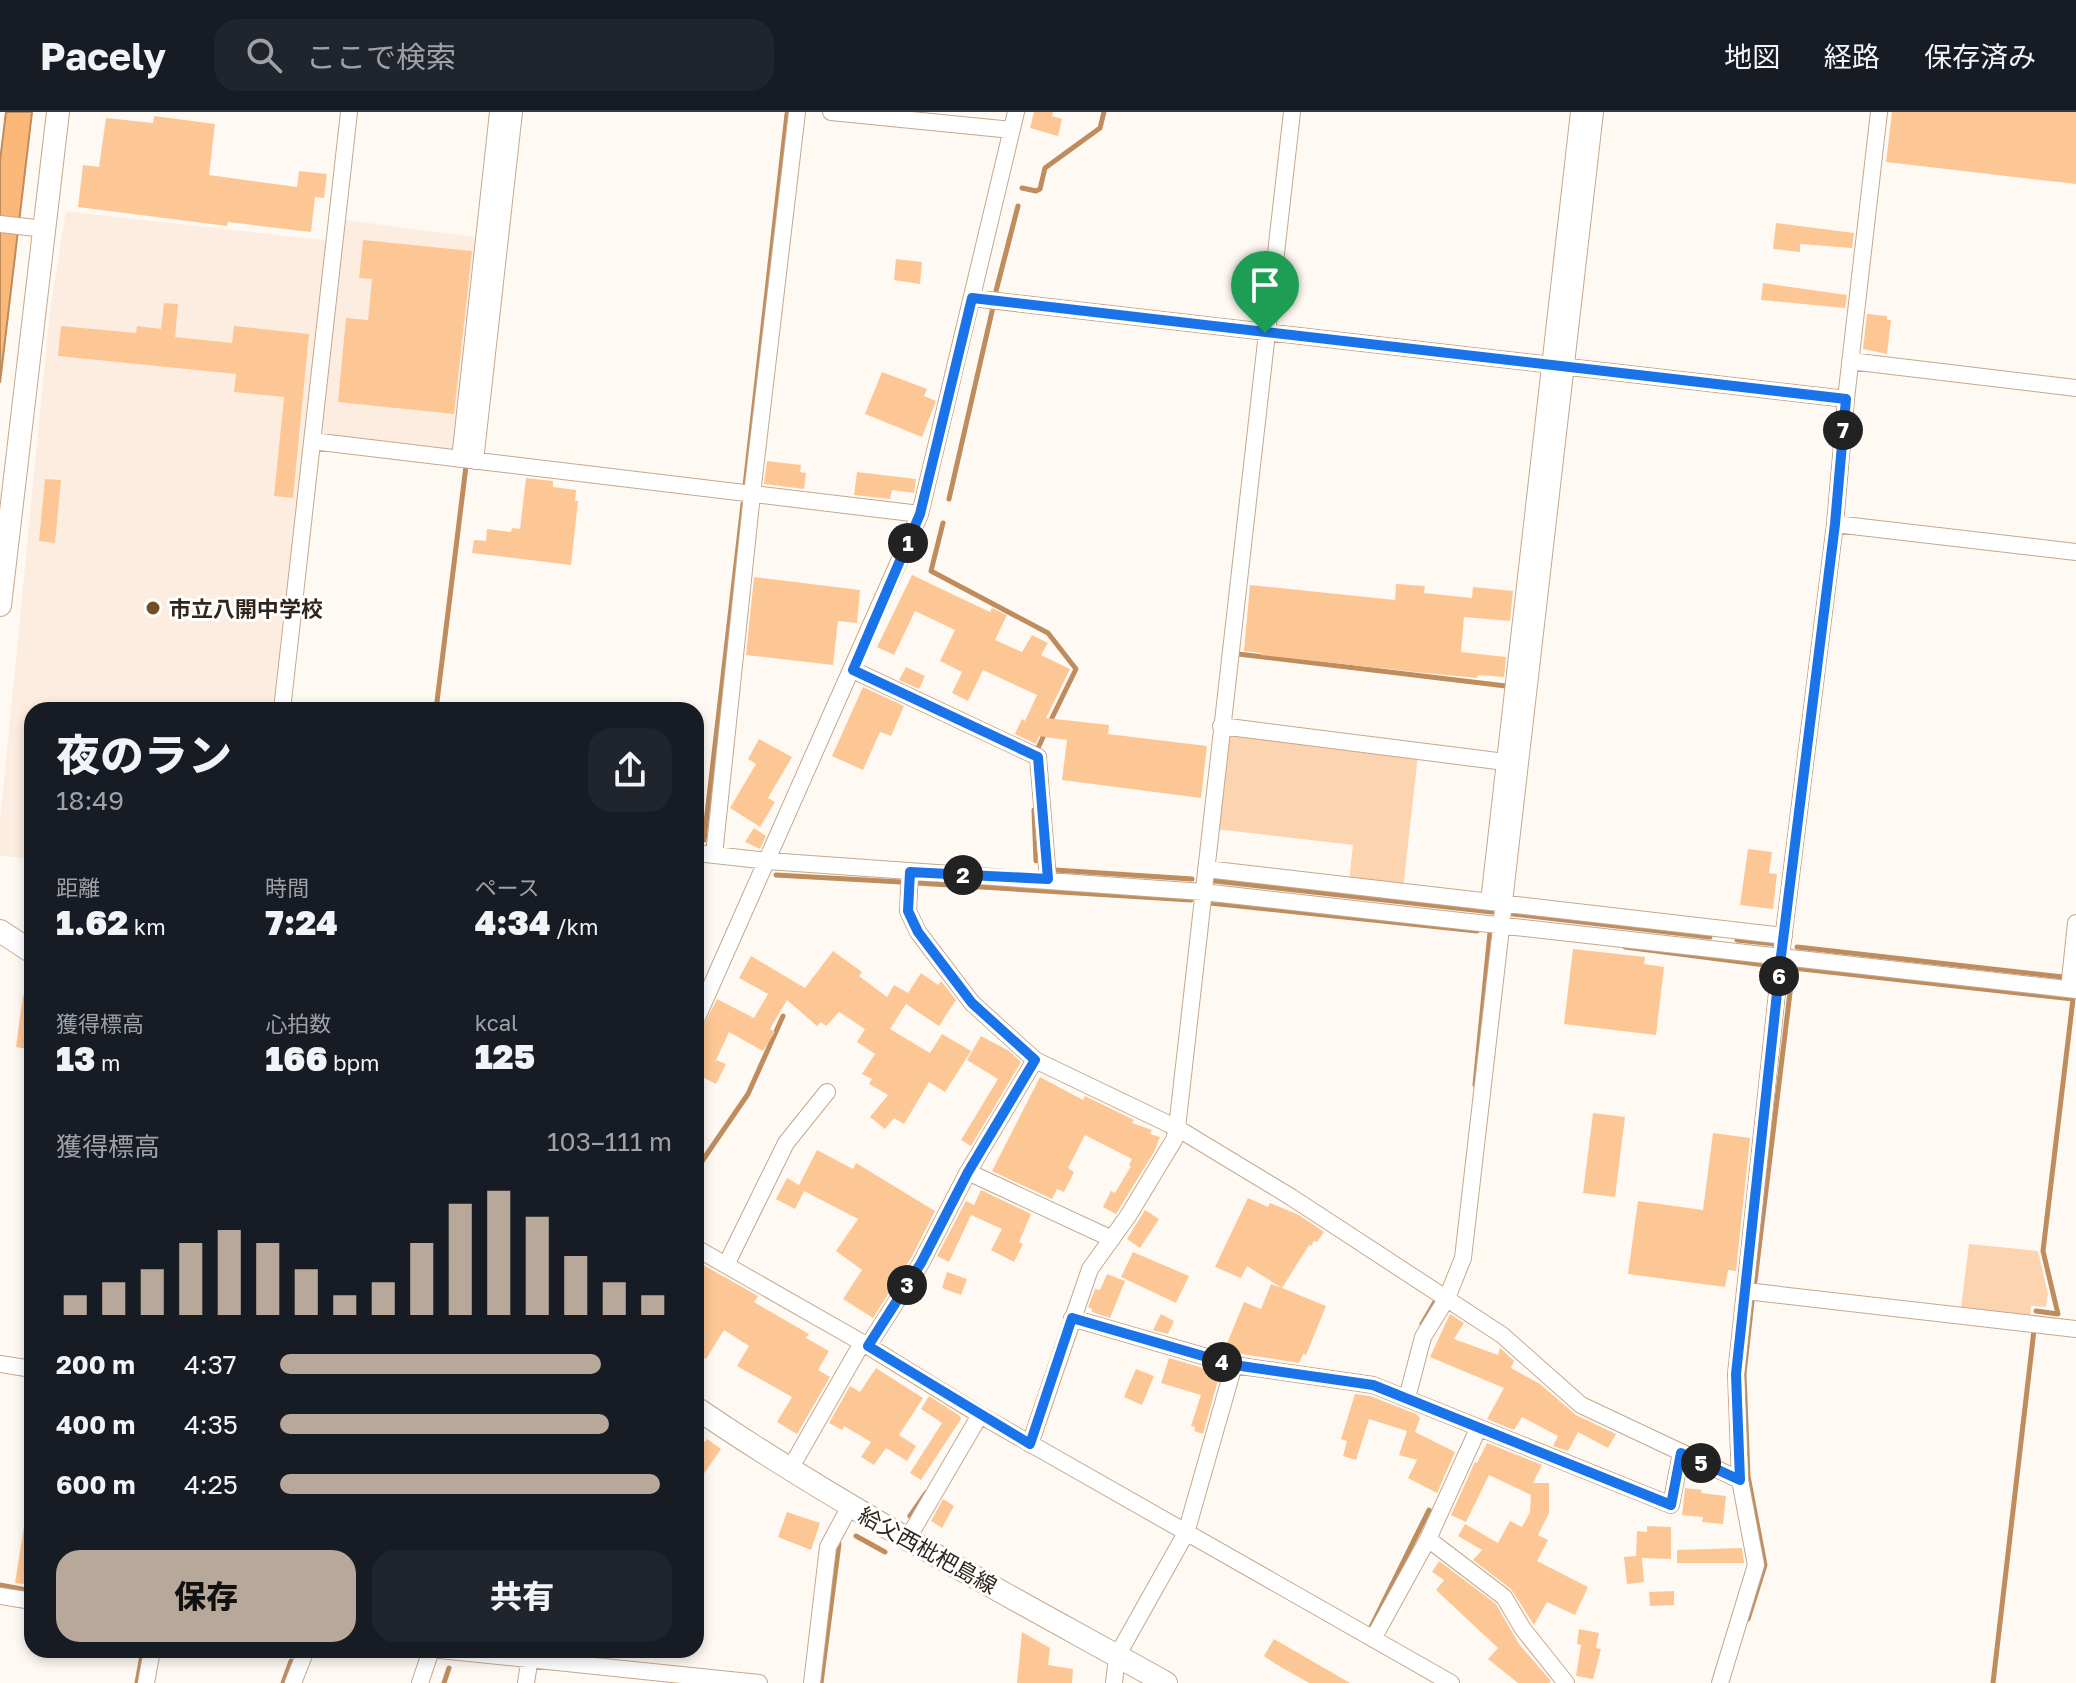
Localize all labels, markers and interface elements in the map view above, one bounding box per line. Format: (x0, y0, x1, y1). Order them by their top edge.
search box (214, 19, 774, 91)
text: Pacely (40, 33, 166, 78)
icon: search (242, 33, 286, 77)
text: ここで検索 (306, 39, 456, 75)
text: 地図 (1724, 40, 1780, 73)
text: 経路 (1824, 40, 1880, 73)
text: 保存済み (1924, 40, 2036, 73)
pin (1231, 251, 1299, 333)
icon: arrive (1243, 263, 1287, 307)
pin: 7 (1823, 410, 1863, 450)
text: 7 (1837, 416, 1849, 443)
pin: 1 (888, 523, 928, 563)
text: 1 (902, 529, 914, 556)
place label: 市立八開中学校 (169, 595, 323, 622)
marker: 市立八開中学校 (144, 599, 162, 617)
text: 夜のラン (56, 728, 232, 781)
button: share (588, 728, 672, 812)
text: 18:49 (56, 785, 124, 816)
pin: 2 (943, 855, 983, 895)
text: 2 (956, 861, 970, 888)
text: 距離 (56, 874, 100, 901)
text: 時間 (265, 874, 309, 901)
text: ペース (475, 874, 540, 901)
text: 1.62 (56, 902, 128, 942)
text: 7:24 (265, 902, 338, 942)
text: 4:34 (475, 902, 550, 942)
text: km (128, 913, 166, 940)
text: /km (550, 913, 598, 940)
pin: 6 (1759, 956, 1799, 996)
text: 6 (1772, 962, 1786, 989)
text: kcal (475, 1009, 518, 1036)
text: 獲得標高 (56, 1010, 144, 1037)
text: 心拍数 (265, 1010, 331, 1037)
text: 125 (475, 1036, 535, 1076)
text: 13 (56, 1038, 95, 1078)
text: 166 (265, 1038, 327, 1078)
text: m (95, 1049, 120, 1076)
text: bpm (327, 1049, 380, 1076)
text: 103–111 m (547, 1126, 672, 1157)
text: 獲得標高 (56, 1131, 160, 1162)
pin: 3 (887, 1265, 927, 1305)
text: 3 (900, 1271, 914, 1298)
pin: 4 (1202, 1342, 1242, 1382)
text: 4 (1215, 1348, 1229, 1375)
text: 200 m (56, 1349, 135, 1380)
text: 4:37 (184, 1349, 237, 1380)
text: 400 m (56, 1409, 135, 1440)
text: 4:35 (184, 1409, 238, 1440)
pin: 5 (1681, 1443, 1721, 1483)
text: 5 (1694, 1449, 1708, 1476)
text: 600 m (56, 1469, 136, 1500)
text: 4:25 (184, 1469, 238, 1500)
street label: 給父西枇杷島線 (854, 1501, 1002, 1599)
button: 保存 (56, 1550, 356, 1642)
button: 共有 (372, 1550, 672, 1642)

